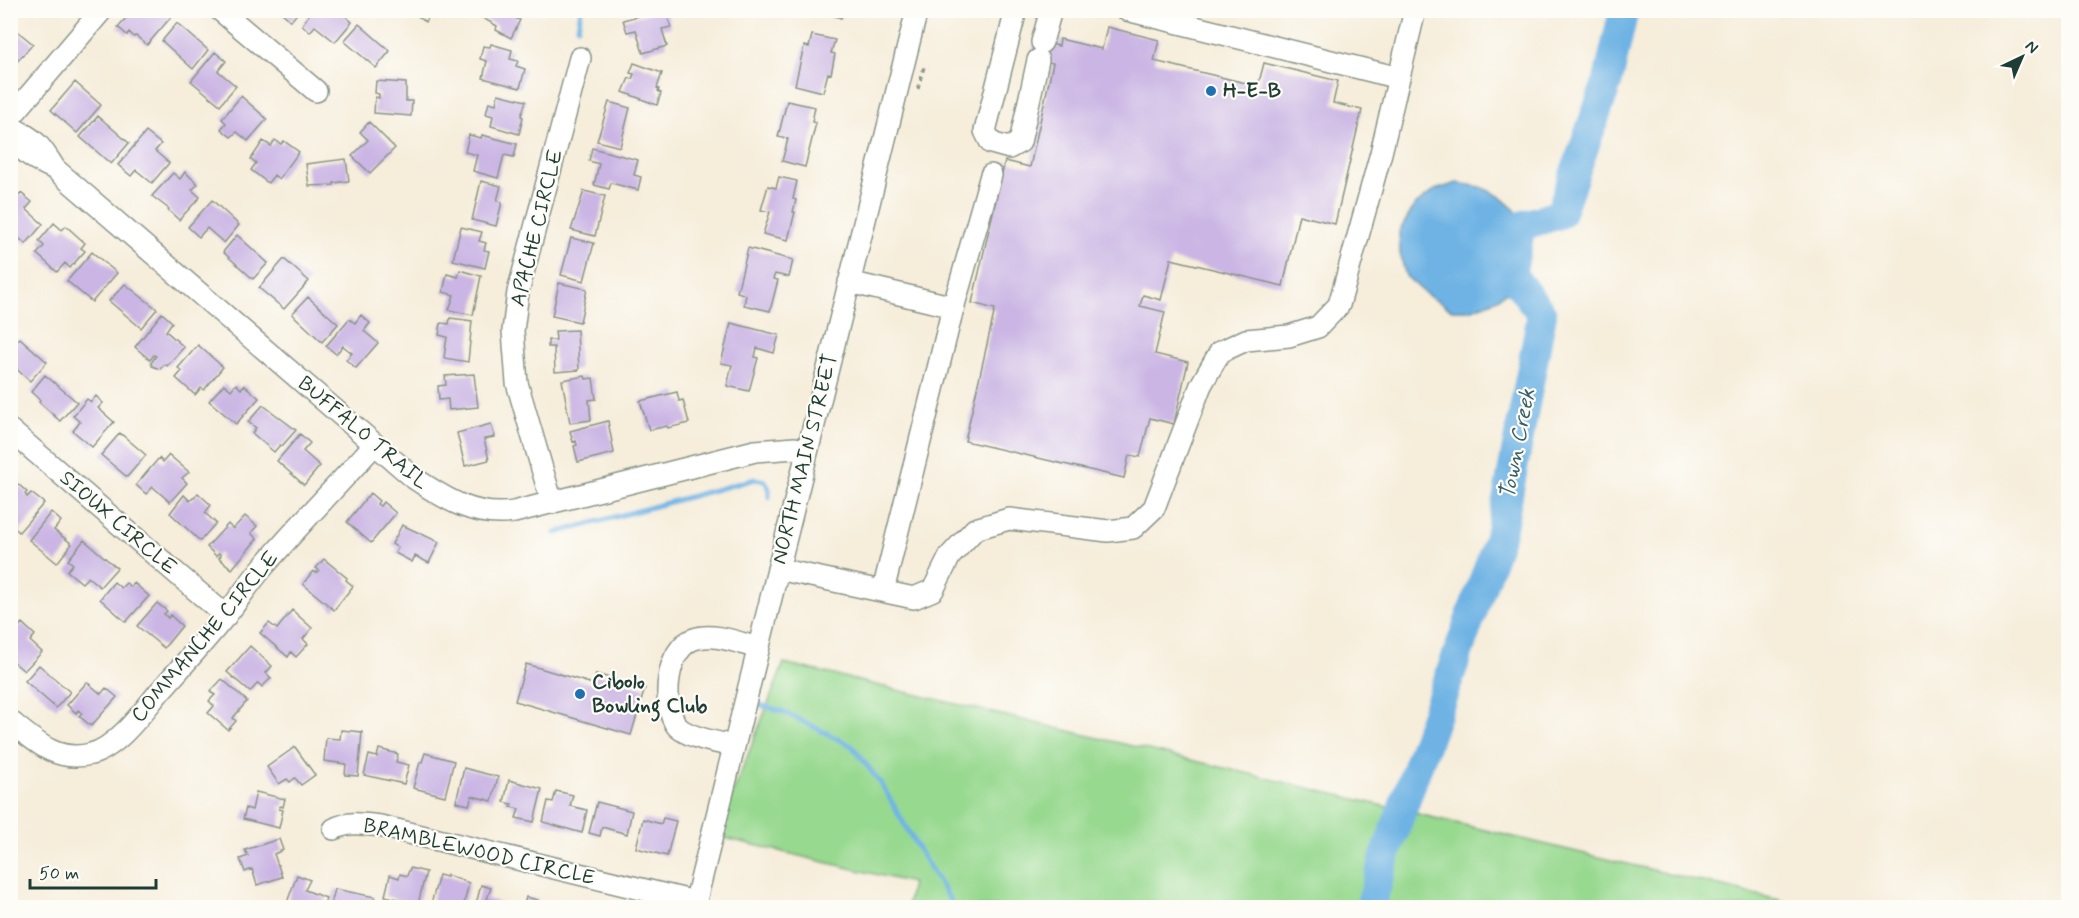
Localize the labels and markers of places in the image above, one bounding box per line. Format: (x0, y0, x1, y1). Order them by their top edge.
place label: H-E-B (1223, 77, 1281, 105)
marker: H-E-B (1204, 84, 1218, 98)
place label: Cibolo Bowling Club (592, 668, 708, 722)
marker: Cibolo Bowling Club (573, 687, 587, 701)

